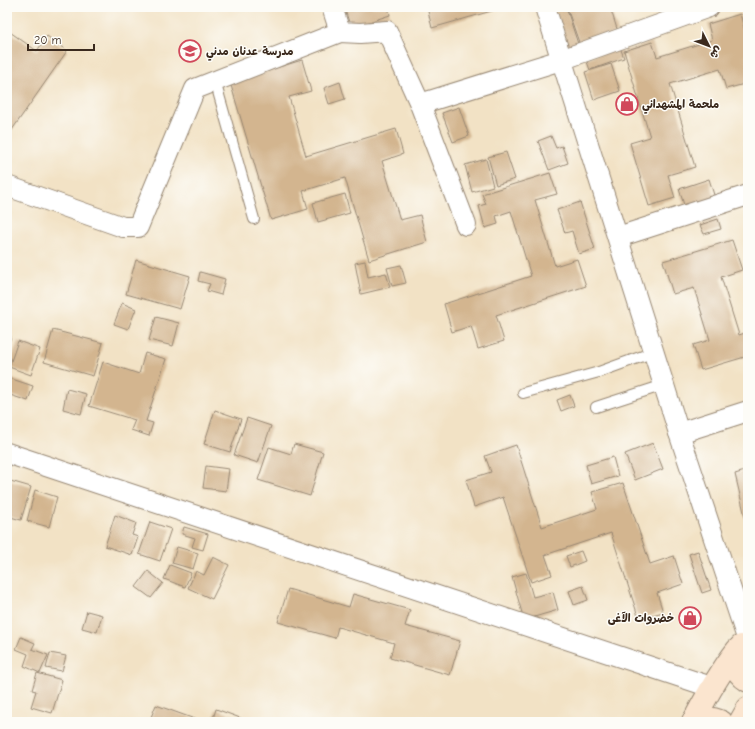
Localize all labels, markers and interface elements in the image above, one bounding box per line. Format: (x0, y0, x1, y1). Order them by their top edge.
scale bar (28, 26, 94, 52)
north arrow (689, 26, 729, 66)
text: 20 m (34, 33, 62, 47)
school or university icon: مدرسة عدنان مدني (177, 38, 203, 64)
text: ش (707, 44, 725, 61)
place label: مدرسة عدنان مدني (206, 45, 294, 61)
shop icon: ملحمة المشهداني (614, 91, 640, 117)
place label: ملحمة المشهداني (642, 98, 719, 114)
shop icon: خضروات الآغى (677, 605, 703, 631)
place label: خضروات الآغى (608, 611, 674, 626)

